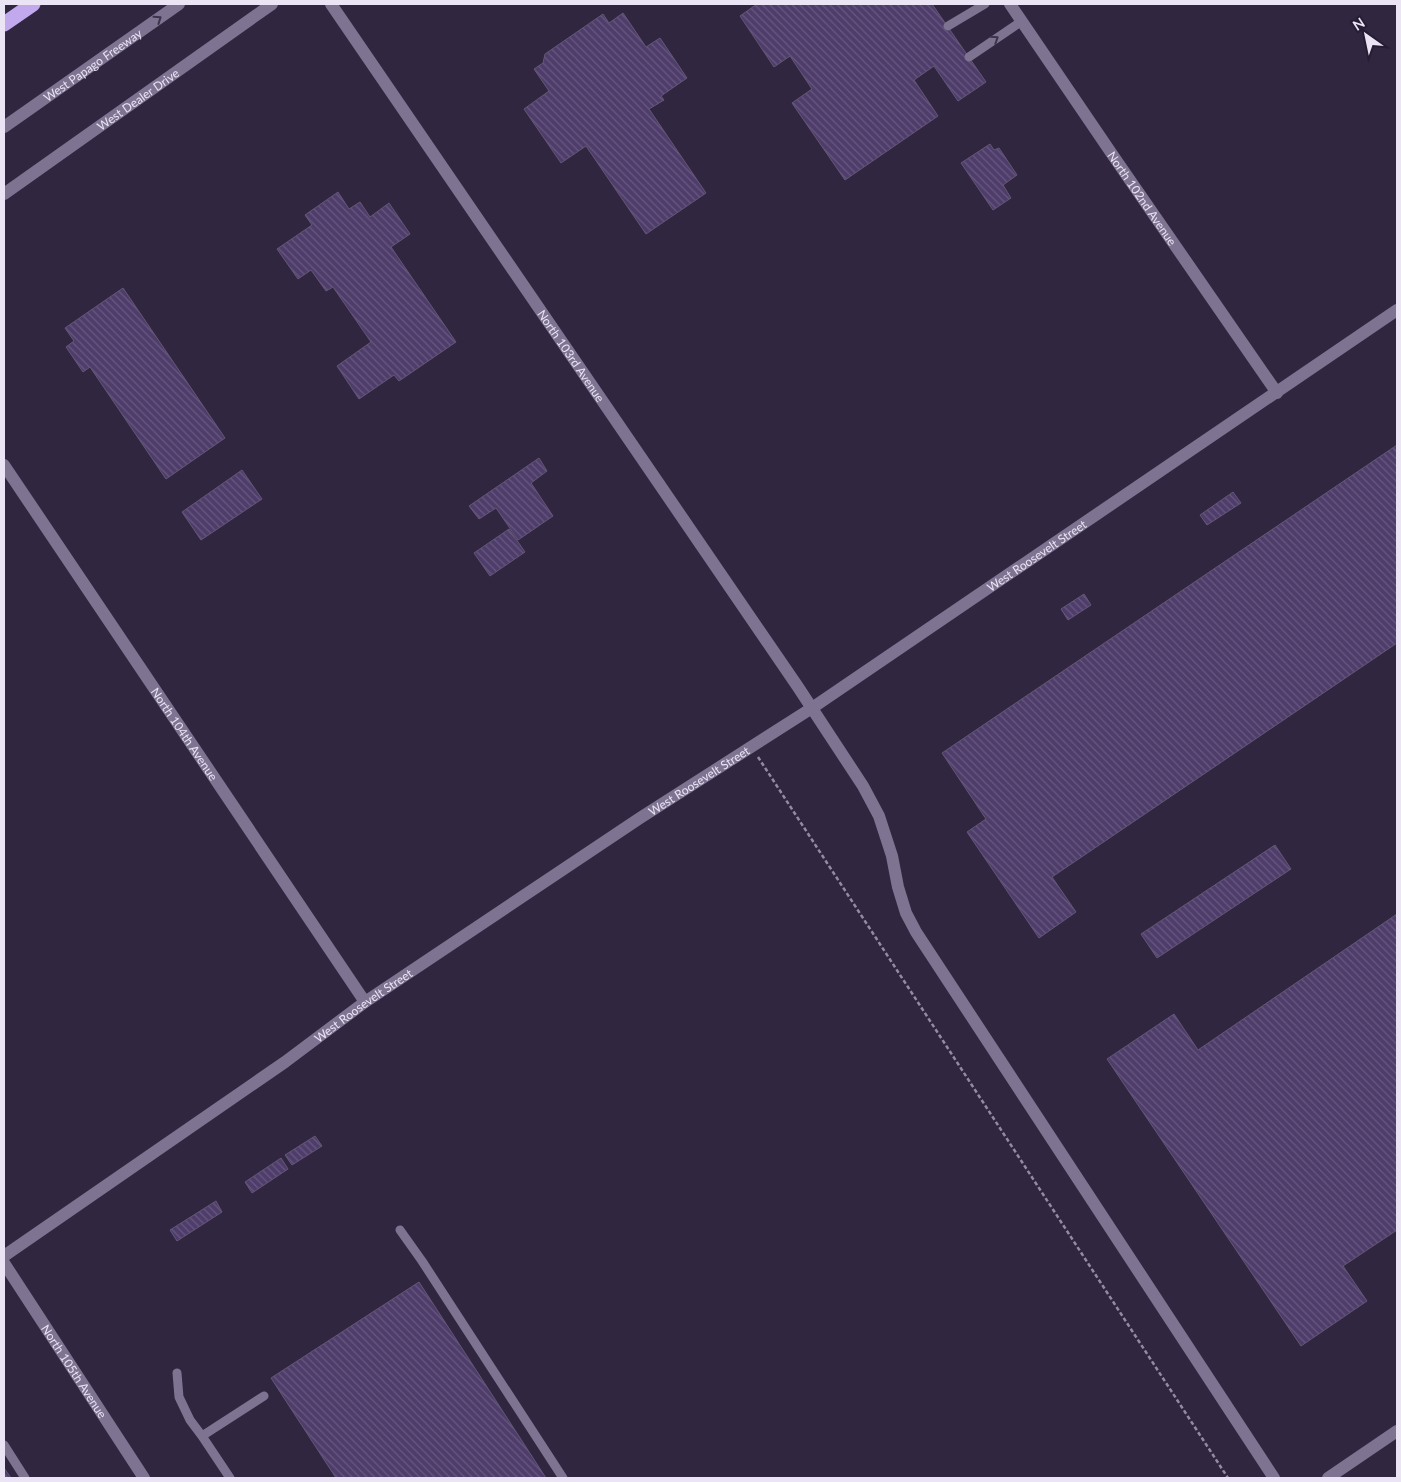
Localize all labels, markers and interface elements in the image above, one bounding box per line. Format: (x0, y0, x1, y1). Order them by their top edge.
north arrow (1341, 10, 1391, 60)
text: N (1349, 14, 1368, 34)
one-way arrow (152, 16, 162, 25)
street label: West Papago Freeway (40, 25, 145, 105)
one-way arrow (990, 36, 999, 45)
street label: West Dealer Drive (94, 65, 182, 133)
street label: North 102nd Avenue (1105, 148, 1180, 248)
street label: North 103rd Avenue (535, 307, 608, 405)
street label: West Roosevelt Street (984, 516, 1090, 594)
street label: North 104th Avenue (148, 685, 221, 783)
street label: West Roosevelt Street (645, 742, 753, 818)
street label: West Roosevelt Street (311, 965, 416, 1045)
street label: North 105th Avenue (38, 1321, 110, 1421)

